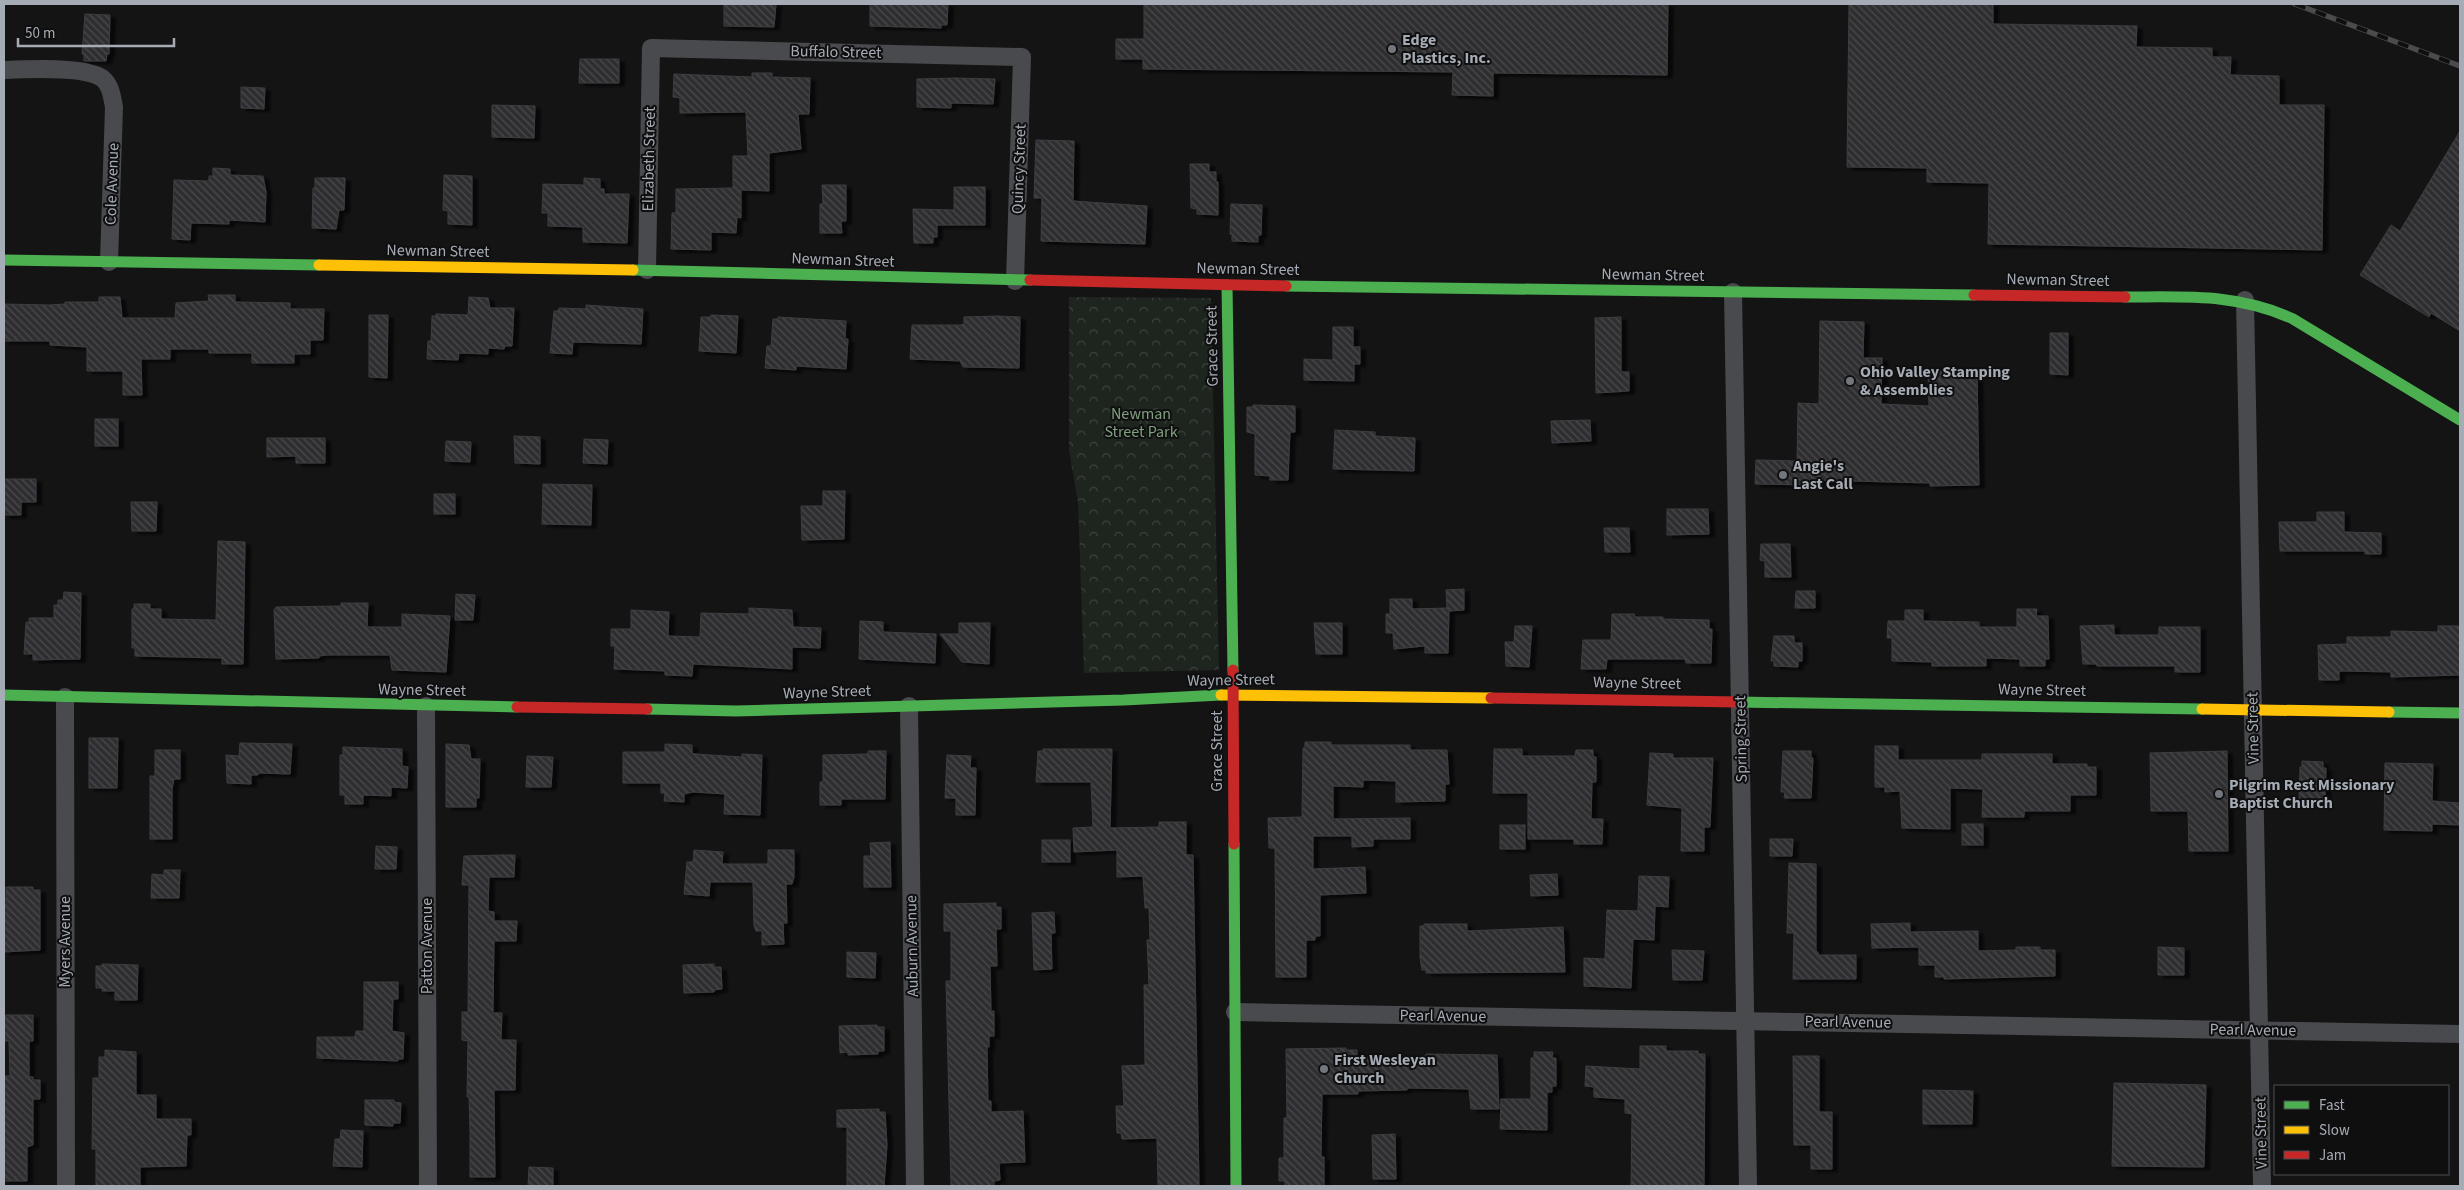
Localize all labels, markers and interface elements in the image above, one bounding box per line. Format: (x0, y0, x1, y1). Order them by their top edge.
scale bar (18, 15, 174, 47)
text: 50 m (25, 23, 55, 44)
place label: Edge Plastics, Inc. (1402, 29, 1491, 69)
street label: Buffalo Street (790, 40, 882, 64)
marker: Edge Plastics, Inc. (1386, 43, 1398, 55)
street label: Elizabeth Street (637, 106, 661, 212)
street label: Quincy Street (1006, 123, 1032, 214)
street label: Cole Avenue (100, 142, 124, 226)
street label: Newman Street (386, 239, 490, 263)
street label: Newman Street (791, 247, 896, 273)
street label: Newman Street (1196, 257, 1300, 281)
street label: Newman Street (1601, 263, 1705, 287)
street label: Newman Street (2006, 268, 2110, 292)
street label: Grace Street (1200, 305, 1224, 387)
place label: Ohio Valley Stamping & Assemblies (1860, 361, 2010, 401)
marker: Ohio Valley Stamping & Assemblies (1844, 375, 1856, 387)
park label: Newman Street Park (1104, 403, 1178, 443)
place label: Angie's Last Call (1792, 455, 1853, 495)
marker: Angie's Last Call (1777, 469, 1789, 481)
street label: Wayne Street (1187, 668, 1276, 692)
street label: Wayne Street (1593, 671, 1682, 695)
street label: Wayne Street (378, 678, 467, 702)
street label: Wayne Street (1998, 678, 2087, 702)
street label: Wayne Street (783, 679, 872, 705)
street label: Vine Street (2241, 691, 2265, 764)
street label: Spring Street (1729, 695, 1753, 783)
street label: Grace Street (1206, 710, 1228, 792)
place label: Pilgrim Rest Missionary Baptist Church (2229, 774, 2395, 814)
marker: Pilgrim Rest Missionary Baptist Church (2213, 788, 2225, 800)
street label: Auburn Avenue (900, 895, 924, 997)
street label: Myers Avenue (54, 896, 76, 988)
street label: Patton Avenue (416, 898, 438, 994)
street label: Pearl Avenue (1400, 1004, 1487, 1028)
street label: Pearl Avenue (1805, 1010, 1892, 1034)
street label: Pearl Avenue (2210, 1018, 2297, 1042)
place label: First Wesleyan Church (1334, 1049, 1436, 1089)
marker: First Wesleyan Church (1318, 1063, 1330, 1075)
legend (2274, 1085, 2449, 1175)
text: Fast (2319, 1095, 2345, 1116)
street label: Vine Street (2249, 1096, 2273, 1169)
text: Slow (2319, 1120, 2350, 1141)
text: Jam (2319, 1145, 2346, 1166)

